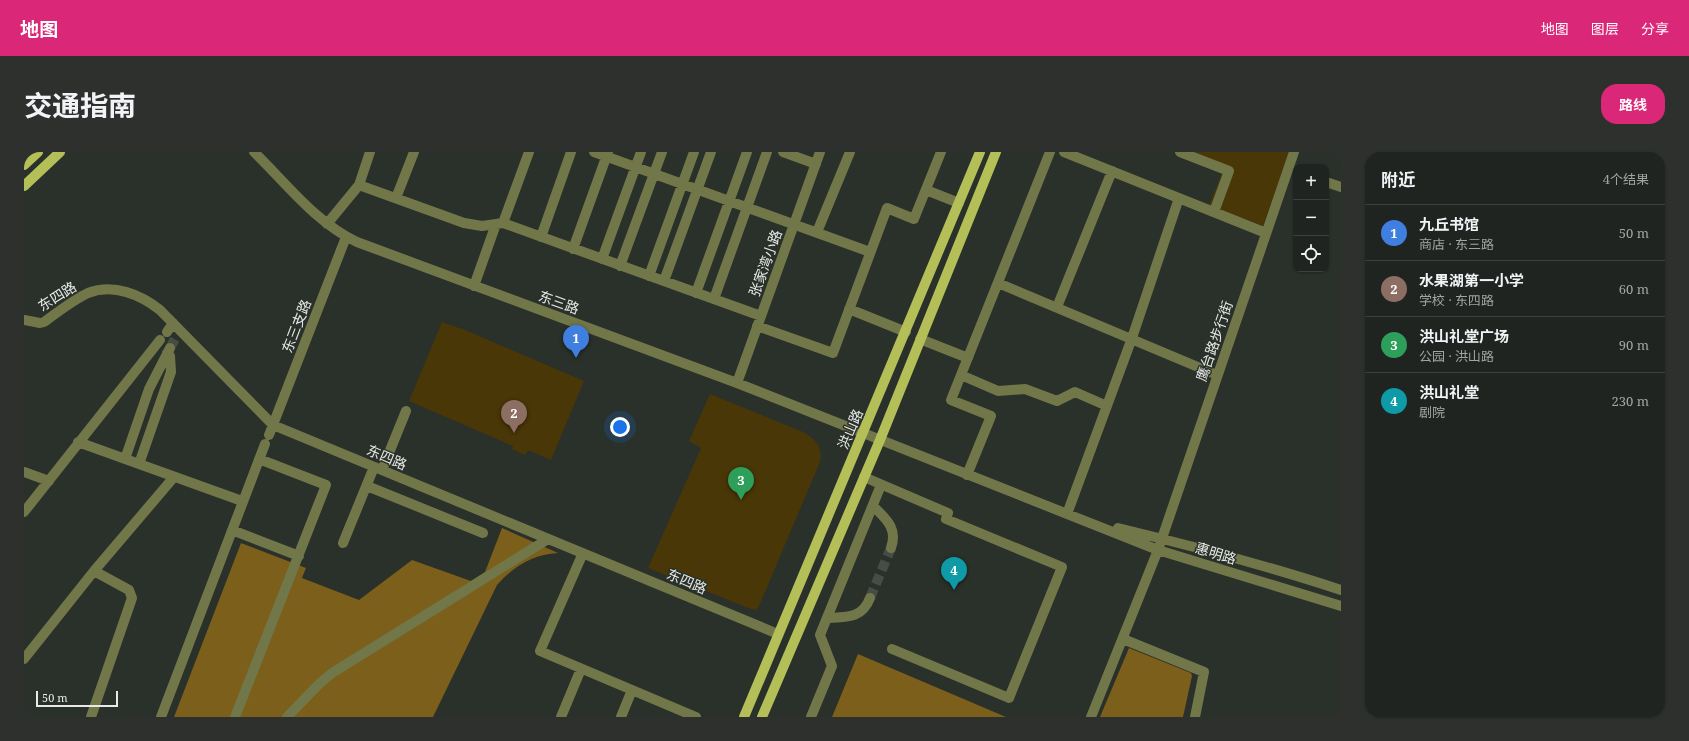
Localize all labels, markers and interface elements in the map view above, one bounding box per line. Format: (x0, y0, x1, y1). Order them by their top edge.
text: 地图 (20, 16, 58, 42)
text: 地图 (1541, 19, 1569, 38)
text: 图层 (1591, 19, 1619, 38)
text: 分享 (1641, 19, 1669, 38)
button: 路线 (1601, 84, 1665, 124)
text: 交通指南 (24, 86, 136, 124)
map controls (1293, 164, 1329, 272)
button: + (1293, 164, 1329, 200)
text: 附近 (1381, 168, 1415, 191)
text: 4个结果 (1603, 170, 1649, 188)
button: − (1293, 200, 1329, 236)
text: 九丘书馆 (1419, 214, 1479, 234)
text: 1 (1390, 224, 1398, 242)
text: 50 m (1619, 224, 1649, 242)
street label: 张家湾小路 (744, 227, 786, 299)
text: 商店 · 东三路 (1419, 235, 1494, 253)
button: locate (1293, 236, 1329, 272)
text: 水果湖第一小学 (1419, 270, 1524, 290)
street label: 东四路 (34, 277, 80, 315)
text: 2 (1390, 280, 1398, 298)
text: 60 m (1619, 280, 1649, 298)
street label: 东三路 (536, 286, 582, 318)
text: 学校 · 东四路 (1419, 291, 1494, 309)
street label: 东三支路 (277, 296, 315, 356)
street label: 鹰台路步行街 (1191, 298, 1237, 384)
pin: 1 (563, 325, 589, 358)
text: 洪山礼堂广场 (1419, 326, 1509, 346)
text: 3 (1390, 336, 1398, 354)
text: 90 m (1619, 336, 1649, 354)
text: 公园 · 洪山路 (1419, 347, 1494, 365)
text: 洪山礼堂 (1419, 382, 1479, 402)
text: 4 (1390, 392, 1398, 410)
text: 230 m (1612, 392, 1649, 410)
pin: 2 (501, 400, 527, 433)
text: 剧院 (1419, 403, 1445, 421)
street label: 洪山路 (833, 406, 867, 452)
your location (610, 417, 630, 437)
street label: 东四路 (364, 440, 410, 474)
pin: 3 (728, 467, 754, 500)
street label: 惠明路 (1193, 538, 1239, 568)
pin: 4 (941, 557, 967, 590)
street label: 东四路 (664, 564, 710, 598)
scale bar (36, 689, 118, 708)
text: 50 m (42, 690, 68, 705)

